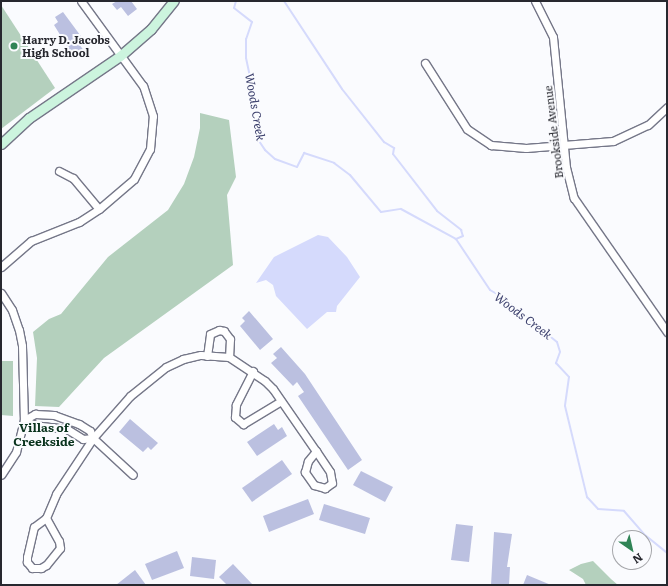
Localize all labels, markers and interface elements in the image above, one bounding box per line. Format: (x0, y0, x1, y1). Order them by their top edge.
place label: Harry D. Jacobs High School (22, 33, 110, 59)
marker: Harry D. Jacobs High School (9, 41, 19, 51)
water label: Woods Creek (242, 72, 268, 142)
street label: Brookside Avenue (541, 85, 565, 179)
water label: Woods Creek (491, 290, 555, 342)
district label: Villas of Creekside (13, 421, 75, 449)
north arrow (612, 530, 652, 570)
text: N (630, 550, 646, 568)

